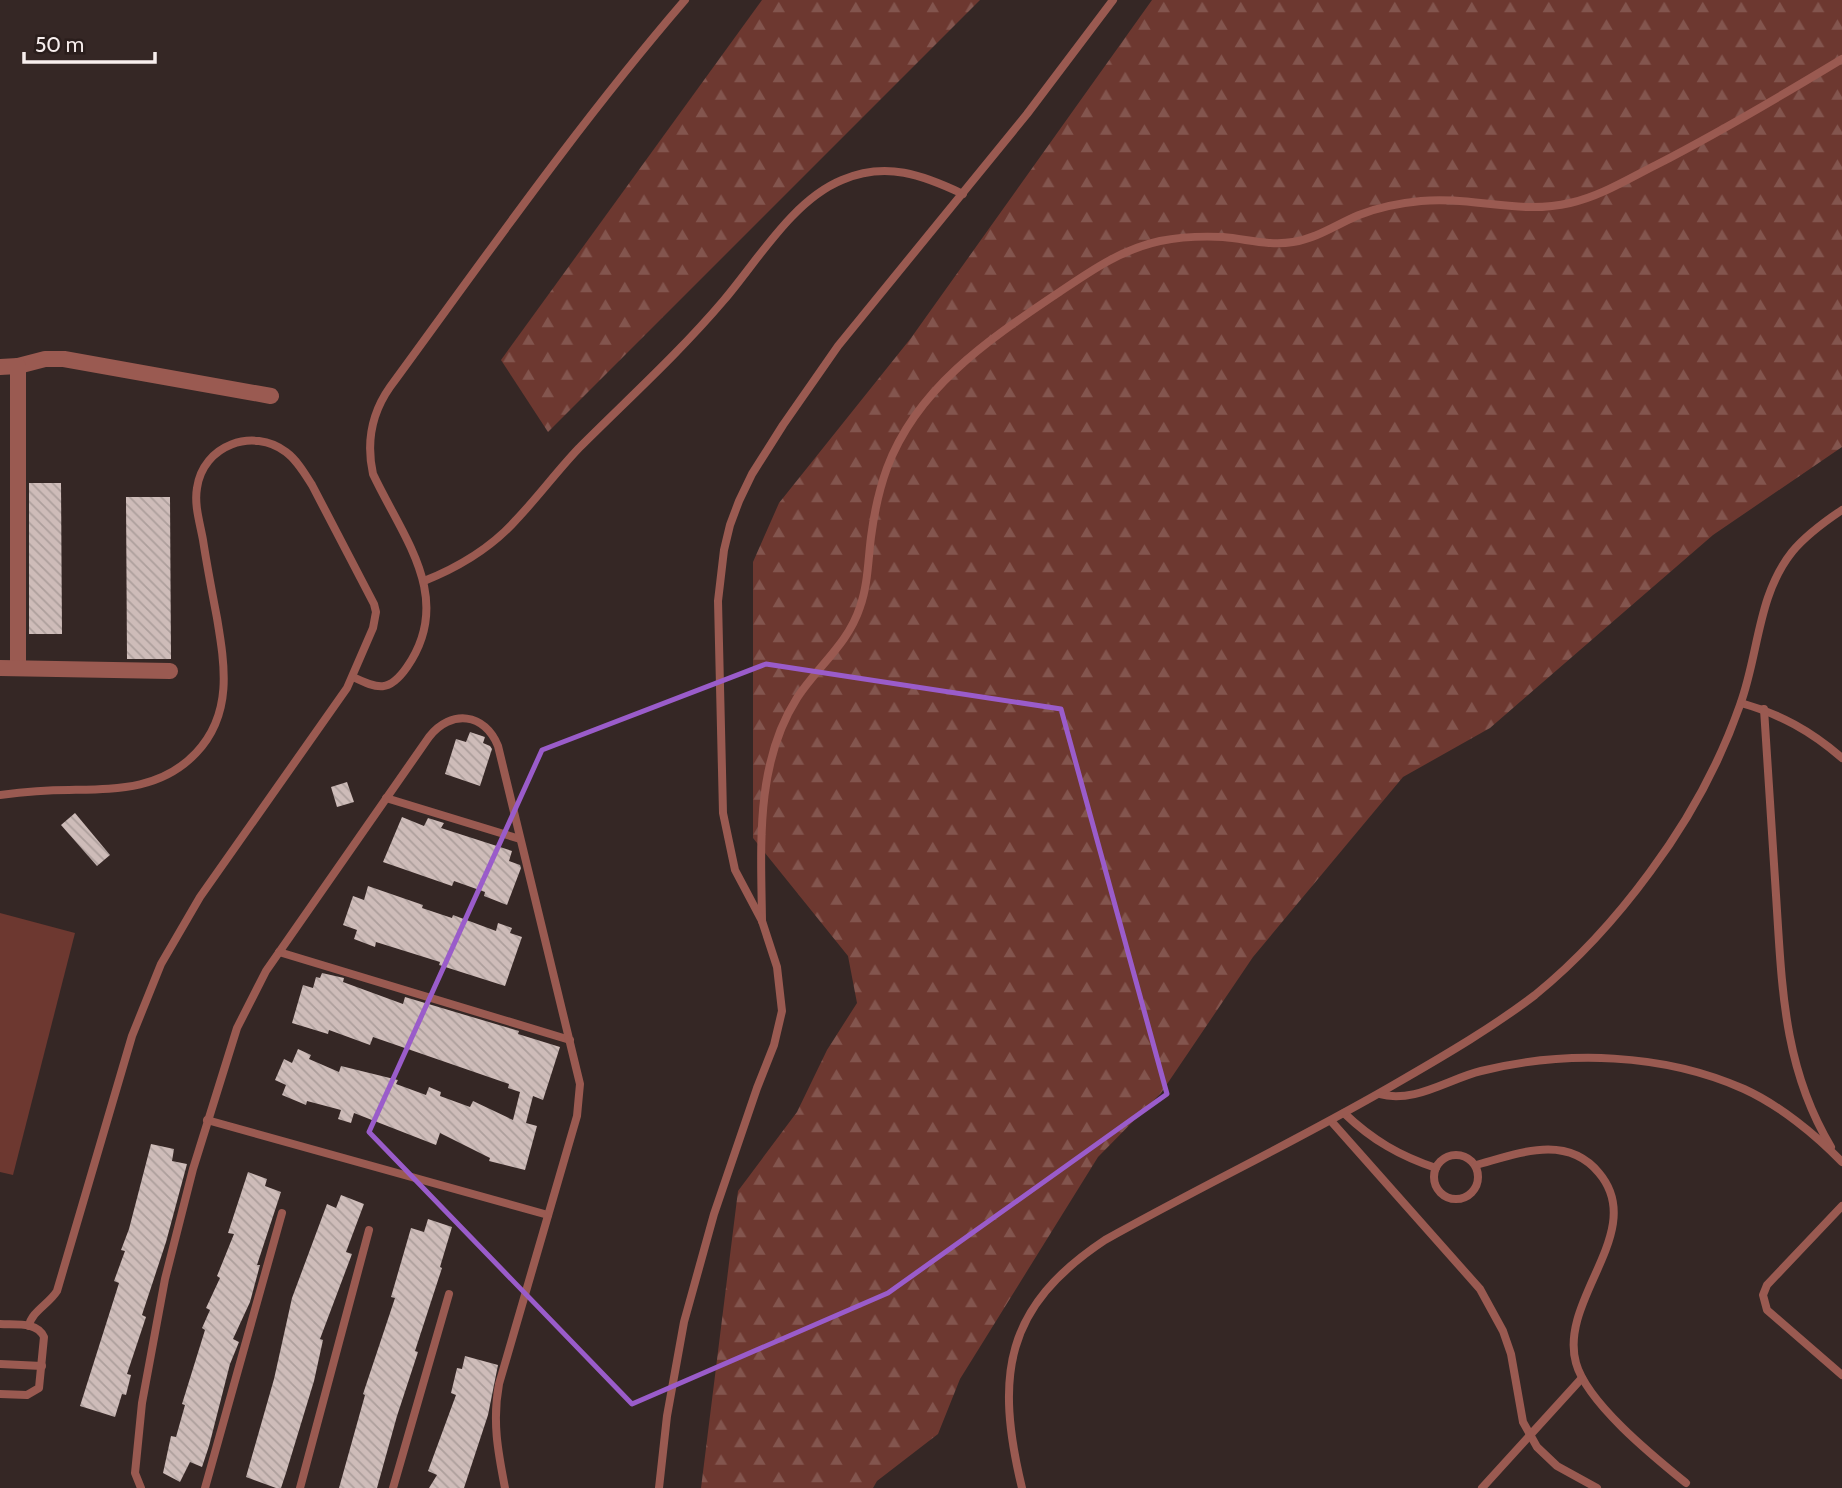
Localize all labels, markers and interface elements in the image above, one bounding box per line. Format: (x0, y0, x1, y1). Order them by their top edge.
scale bar (24, 21, 156, 65)
text: 50 m (35, 32, 84, 57)

